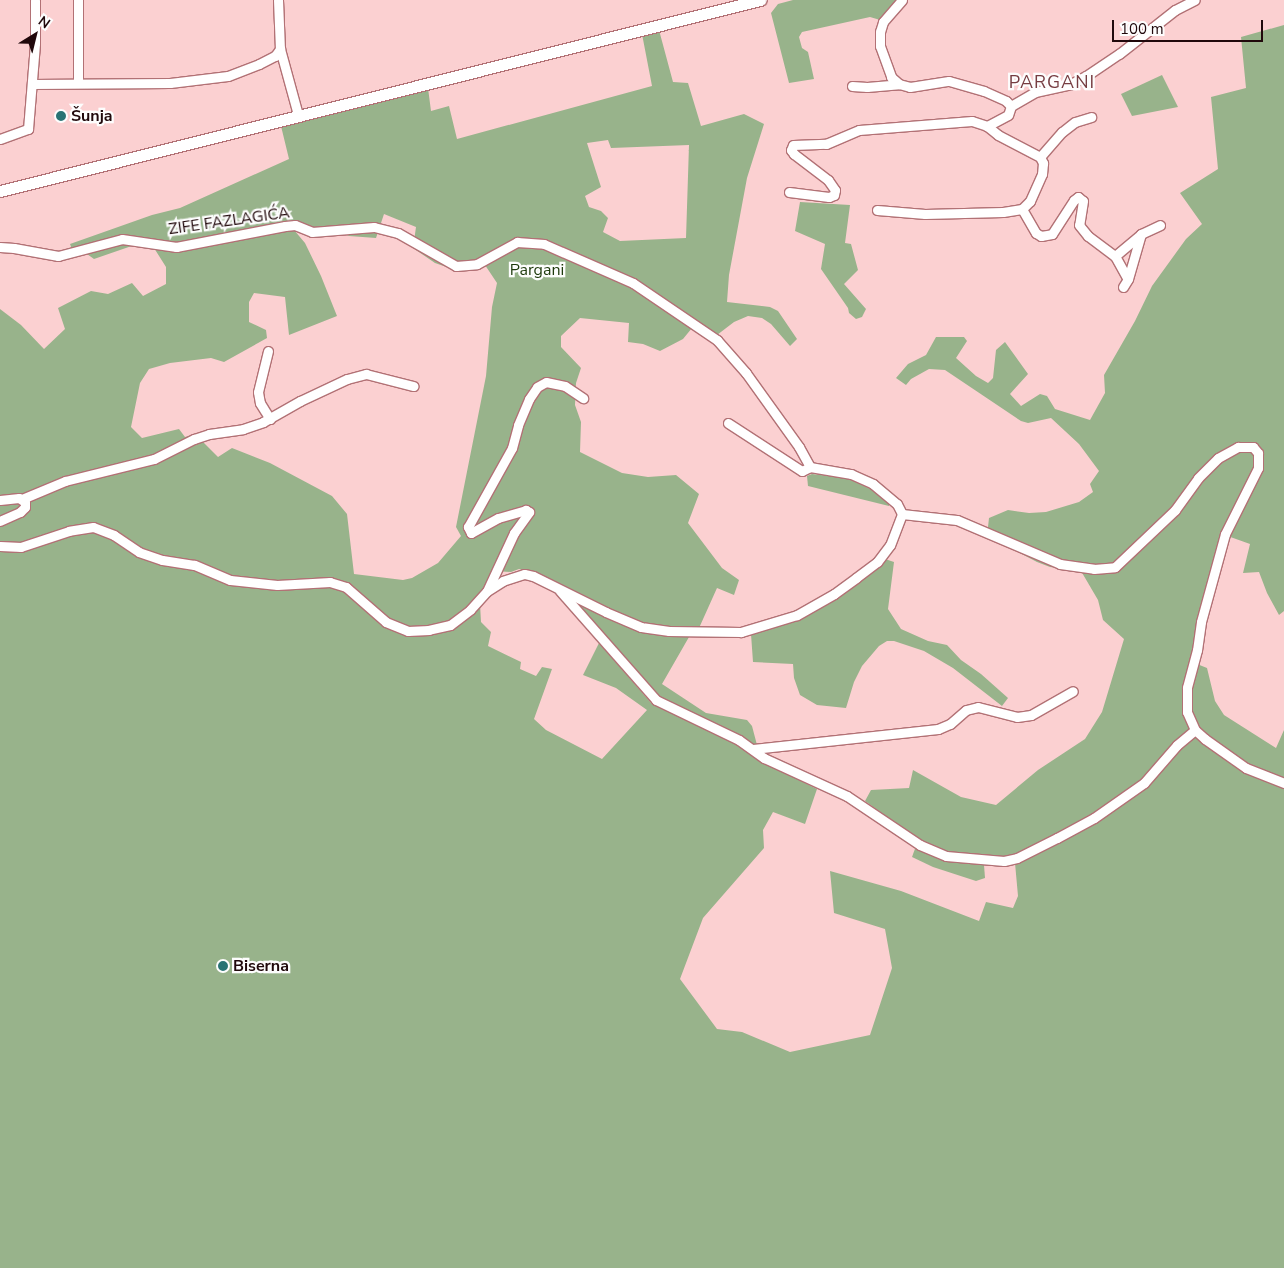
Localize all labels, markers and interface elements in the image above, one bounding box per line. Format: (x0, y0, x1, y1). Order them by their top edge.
north arrow (10, 10, 60, 60)
scale bar (1114, 10, 1265, 42)
text: N (34, 12, 54, 33)
text: 100 m (1120, 19, 1164, 39)
district label: PARGANI (1008, 71, 1096, 93)
place label: Šunja (71, 106, 113, 126)
marker: Šunja (55, 110, 67, 122)
street label: ZIFE FAZLAGIĆA (167, 203, 291, 239)
park label: Pargani (510, 260, 564, 280)
place label: Biserna (233, 956, 289, 976)
marker: Biserna (217, 960, 229, 972)

